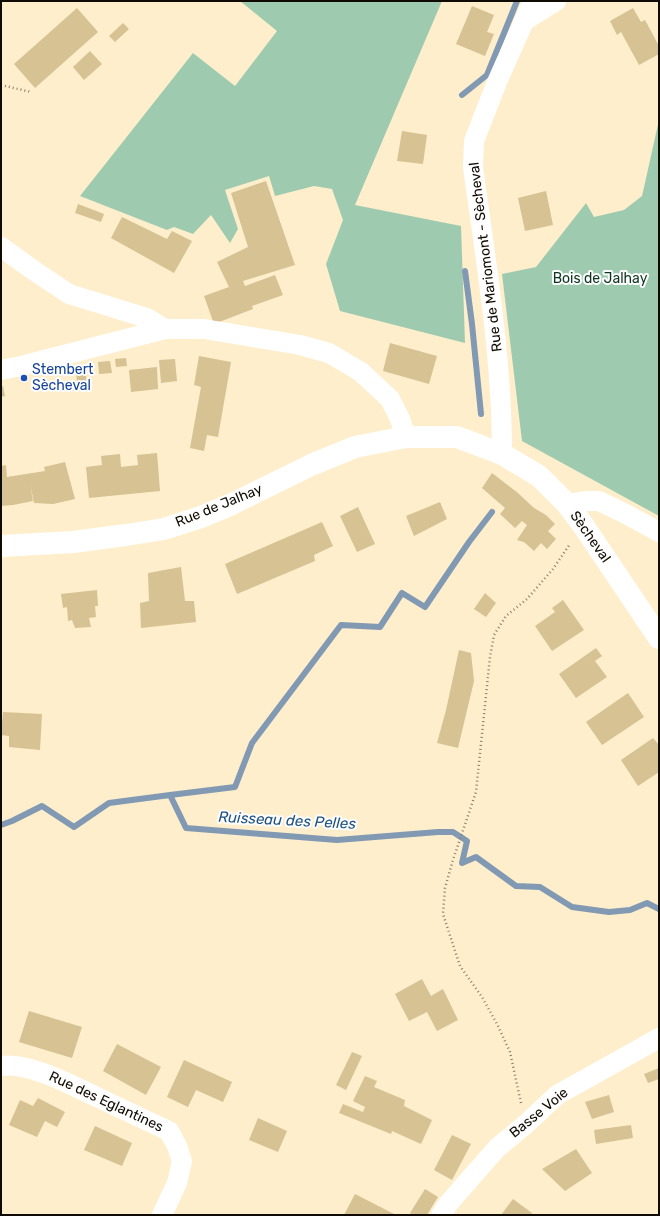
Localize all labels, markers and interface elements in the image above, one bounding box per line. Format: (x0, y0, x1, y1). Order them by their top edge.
street label: Rue de Mariomont - Sècheval (466, 161, 506, 353)
park label: Bois de Jalhay (553, 271, 647, 287)
place label: Stembert Sècheval (32, 362, 93, 394)
marker: Stembert Sècheval (19, 373, 29, 383)
street label: Rue de Jalhay (173, 481, 265, 531)
street label: Sècheval (566, 508, 614, 566)
water label: Ruisseau des Pelles (218, 808, 356, 834)
street label: Rue des Eglantines (46, 1068, 166, 1136)
street label: Basse Voie (506, 1084, 572, 1142)

